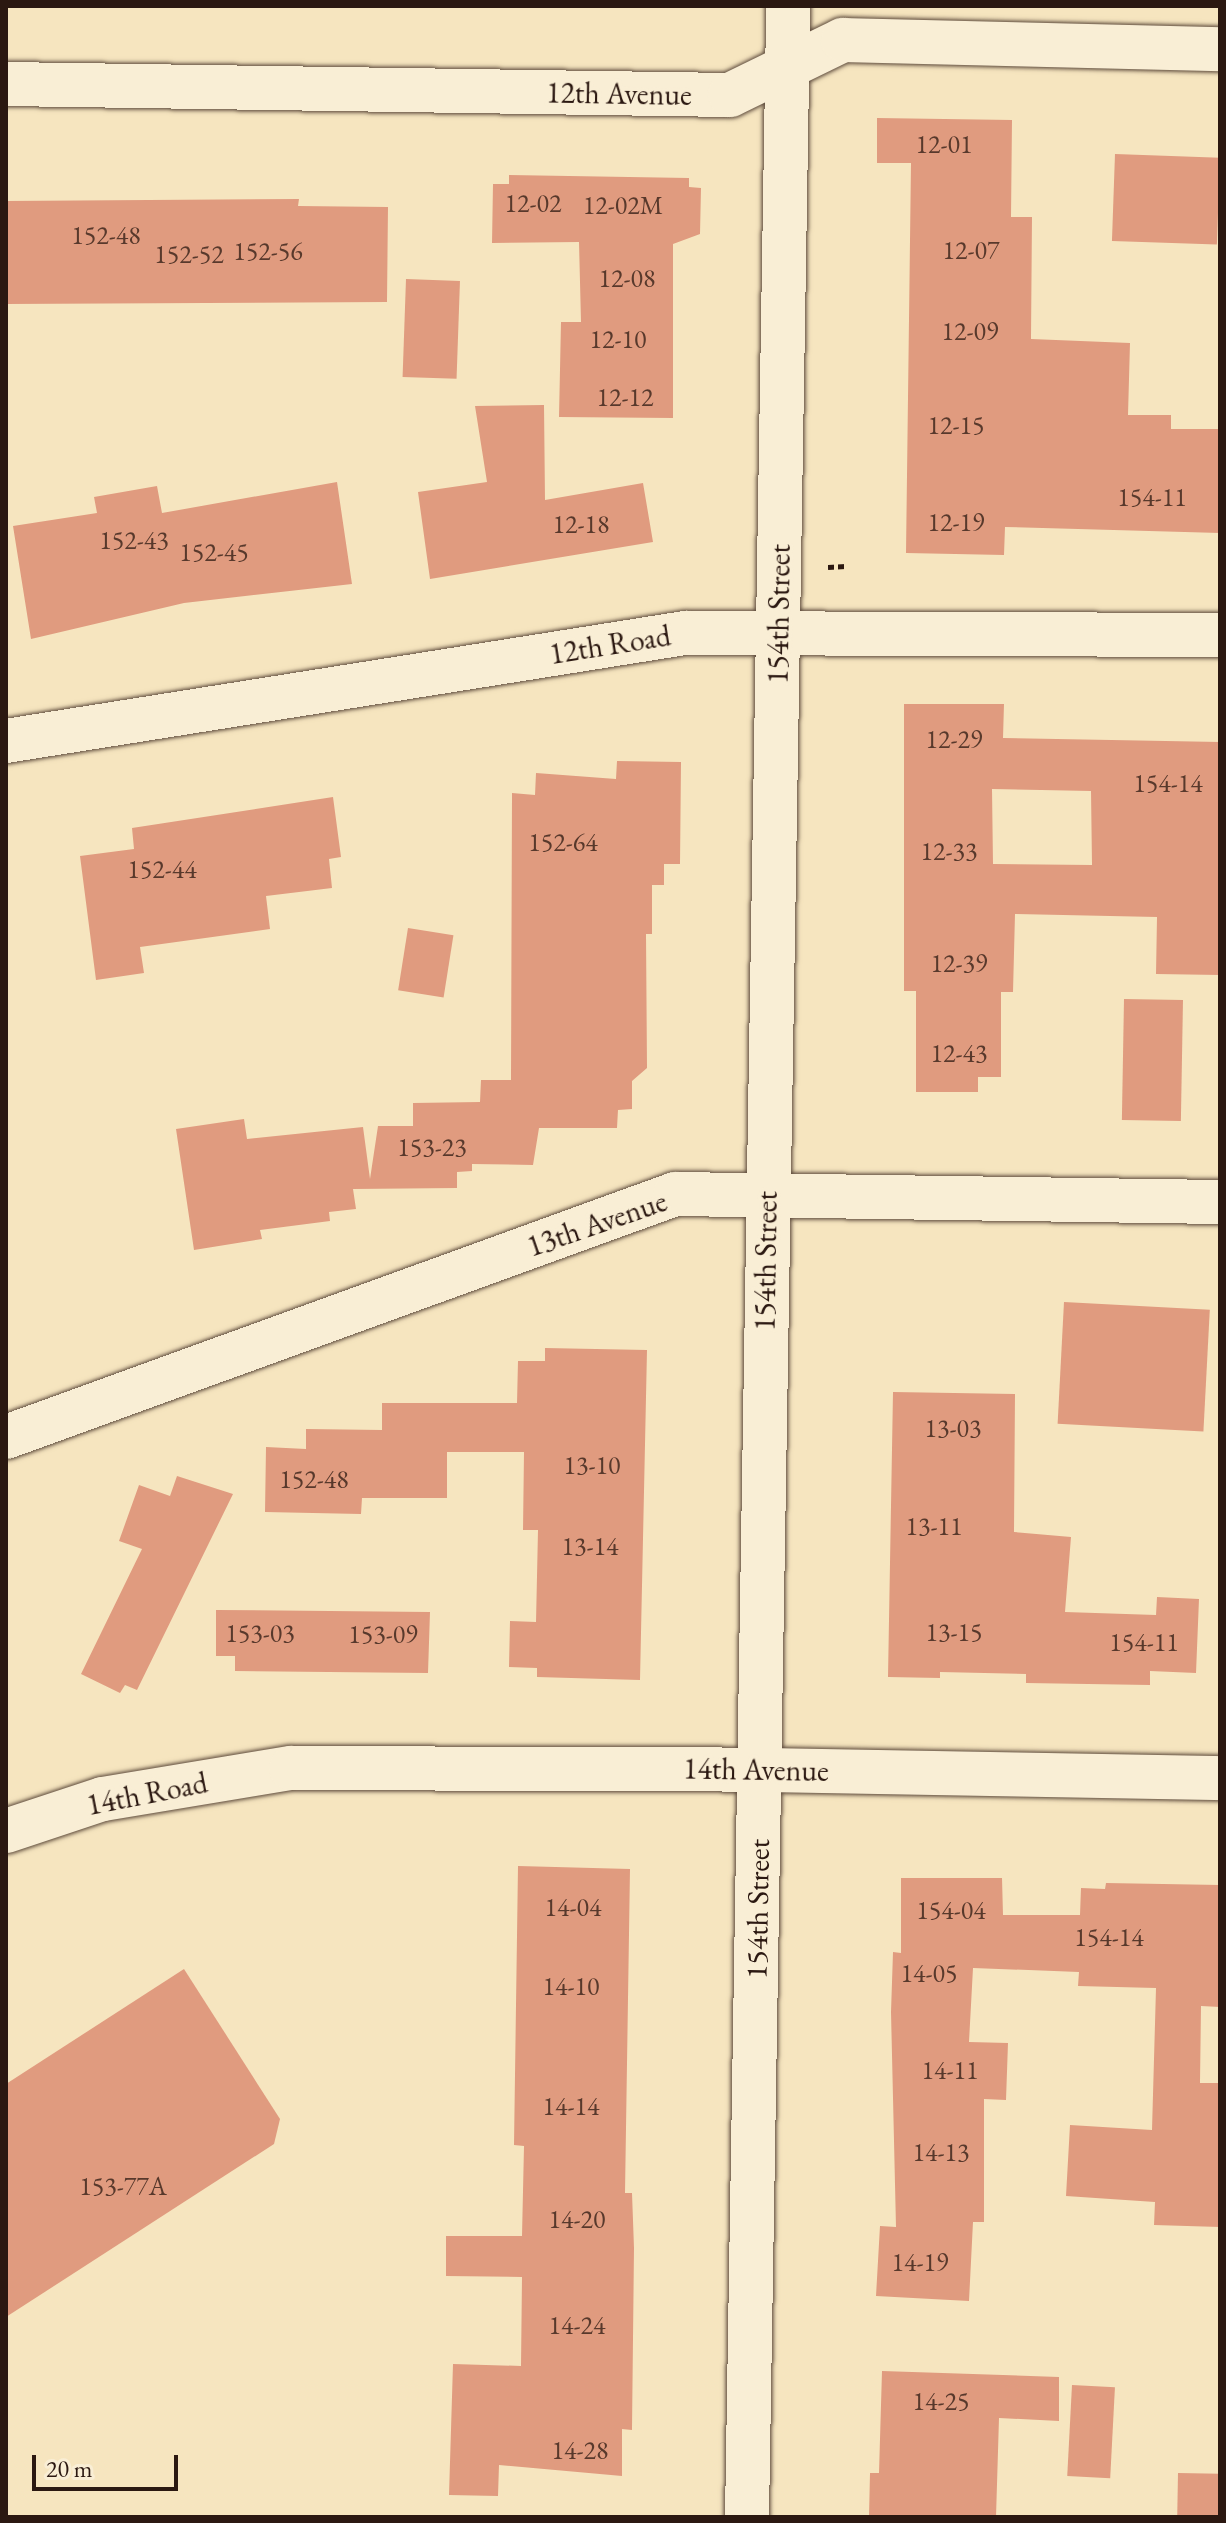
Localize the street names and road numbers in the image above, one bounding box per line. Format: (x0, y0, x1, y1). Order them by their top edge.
street label: 12th Avenue (546, 75, 692, 113)
street label: 154th Street (760, 544, 798, 684)
street label: 12th Road (547, 618, 673, 672)
street label: 13th Avenue (522, 1183, 672, 1265)
street label: 154th Street (747, 1191, 785, 1331)
street label: 14th Avenue (683, 1751, 829, 1789)
street label: 14th Road (83, 1765, 211, 1823)
street label: 154th Street (739, 1839, 777, 1979)

